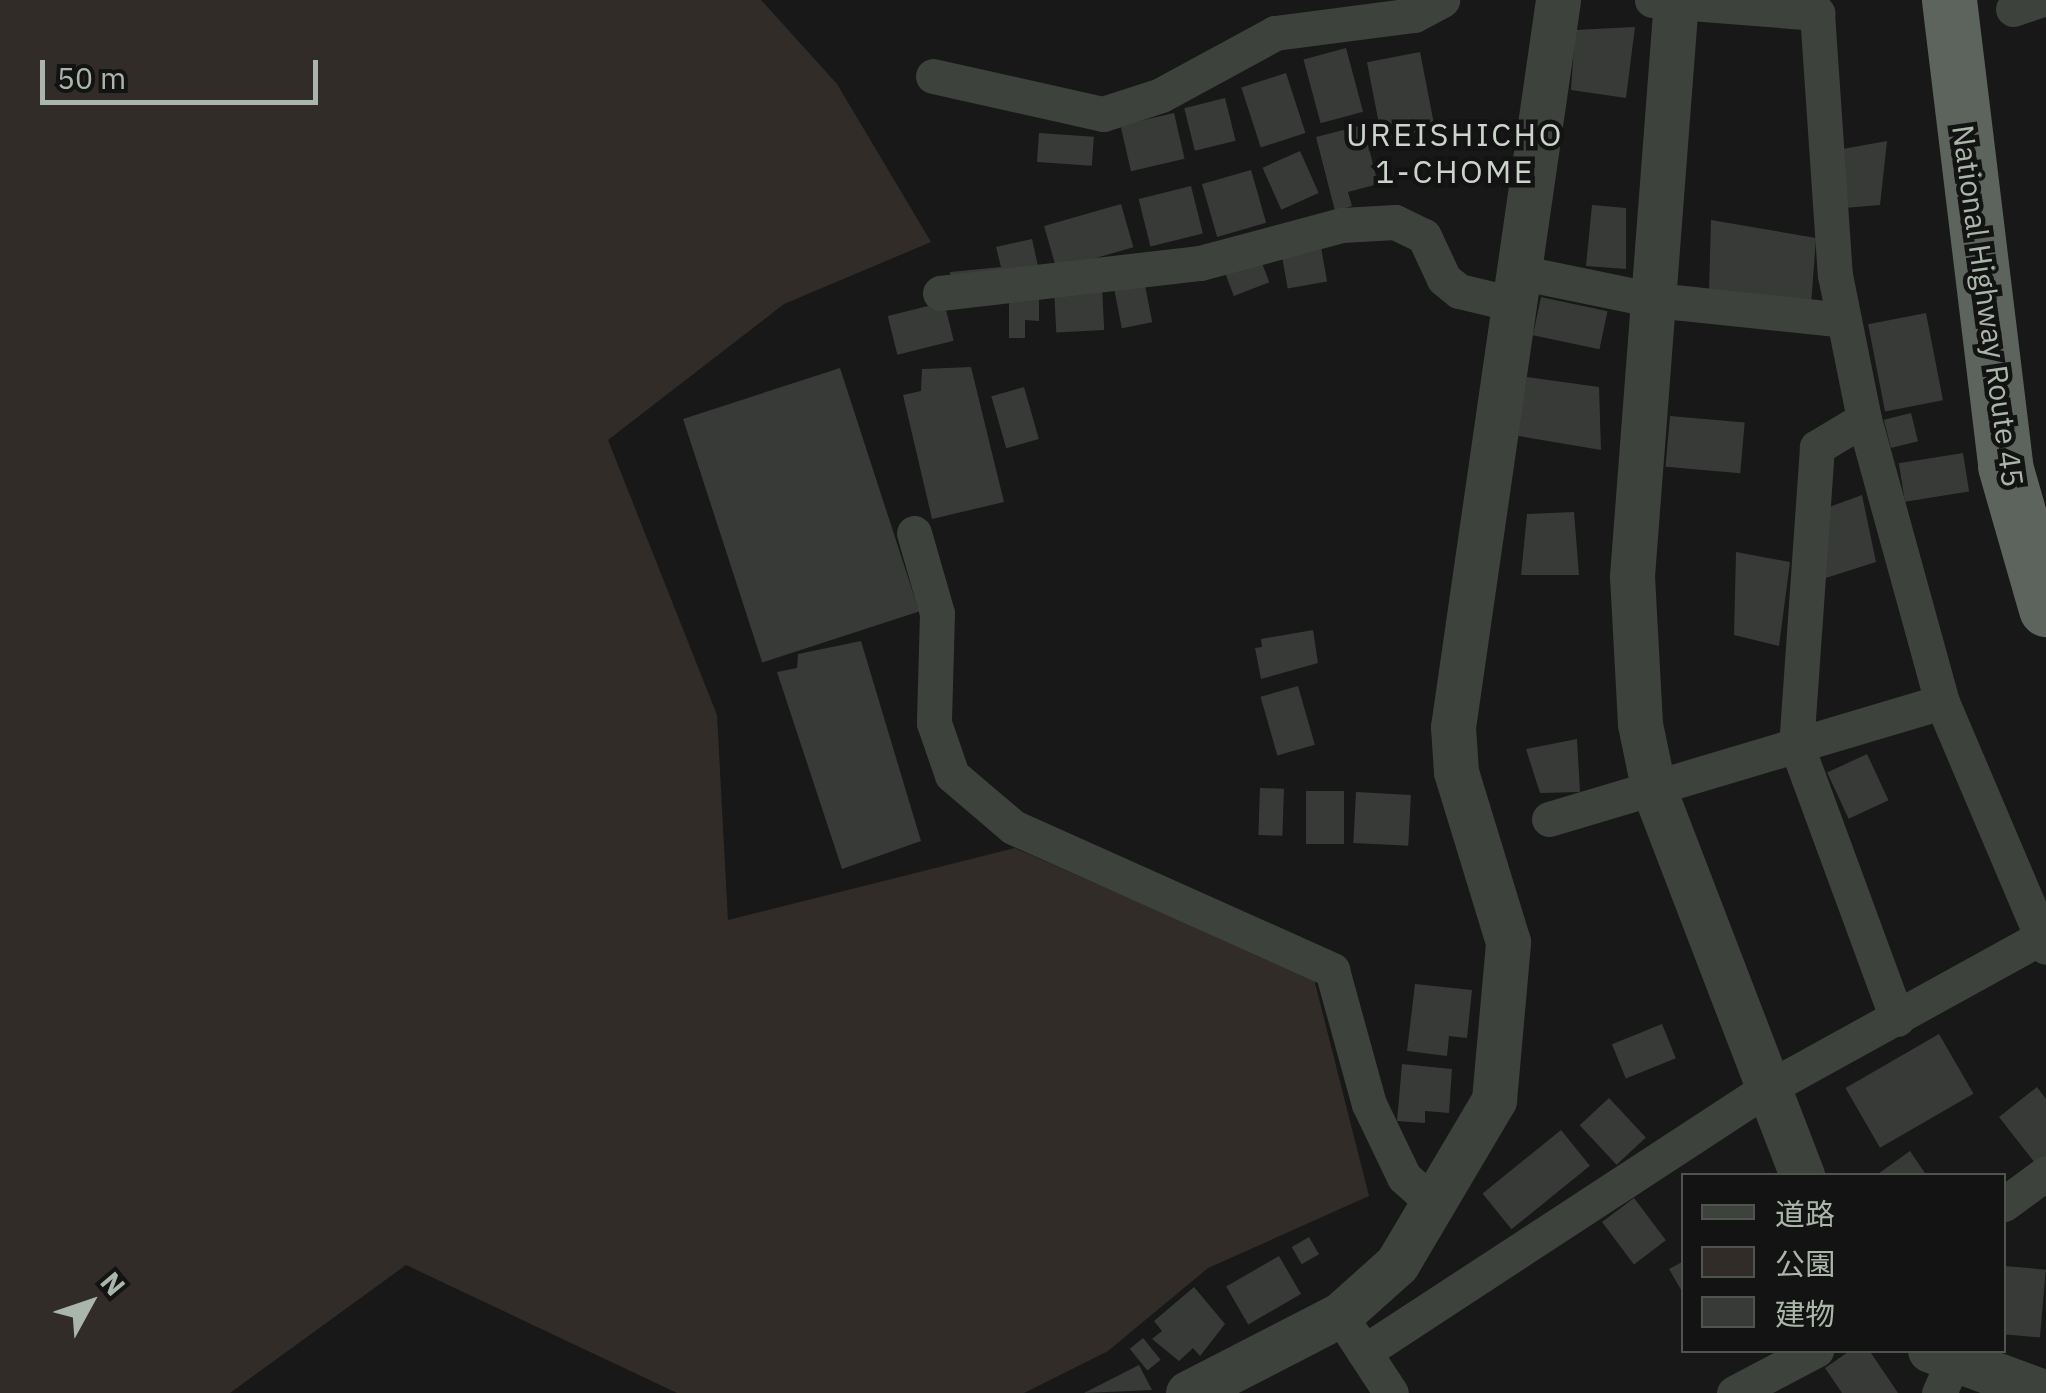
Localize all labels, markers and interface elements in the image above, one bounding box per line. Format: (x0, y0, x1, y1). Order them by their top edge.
scale bar (45, 40, 322, 102)
text: 50 m (57, 58, 126, 97)
district label: UREISHICHO 1-CHOME (1346, 116, 1564, 191)
street label: National Highway Route 45 (1945, 123, 2031, 489)
legend (1681, 1173, 2006, 1353)
text: 道路 (1775, 1194, 1835, 1233)
text: 公園 (1775, 1244, 1835, 1283)
north arrow (40, 1253, 140, 1353)
text: N (93, 1264, 134, 1303)
text: 建物 (1775, 1294, 1835, 1333)

